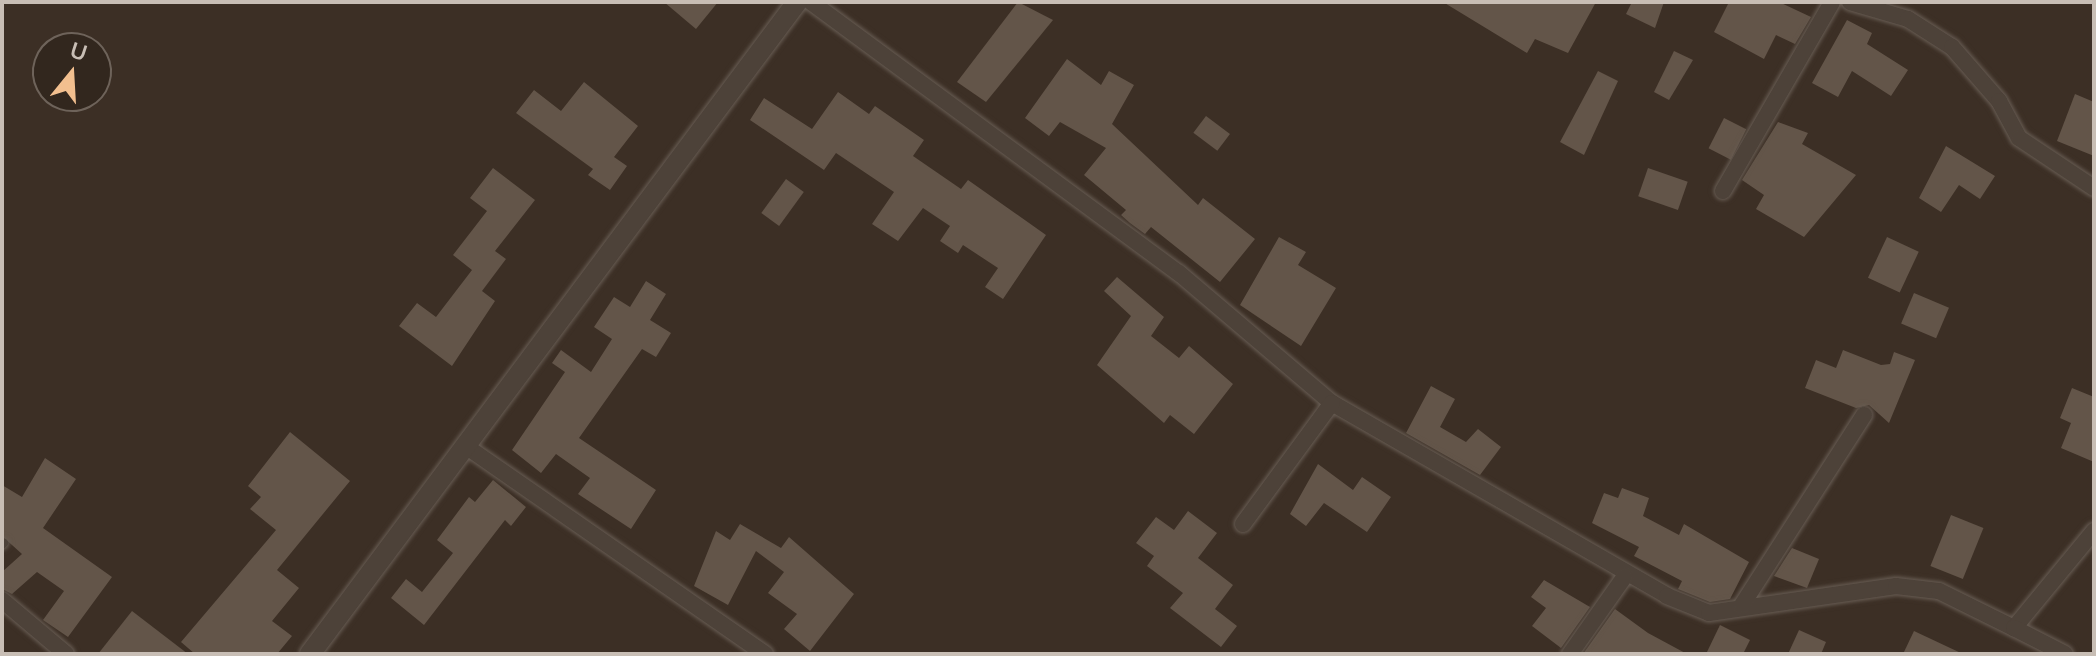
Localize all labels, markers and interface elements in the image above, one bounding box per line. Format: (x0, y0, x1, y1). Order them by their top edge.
north arrow (32, 32, 112, 112)
text: U (67, 35, 91, 67)

